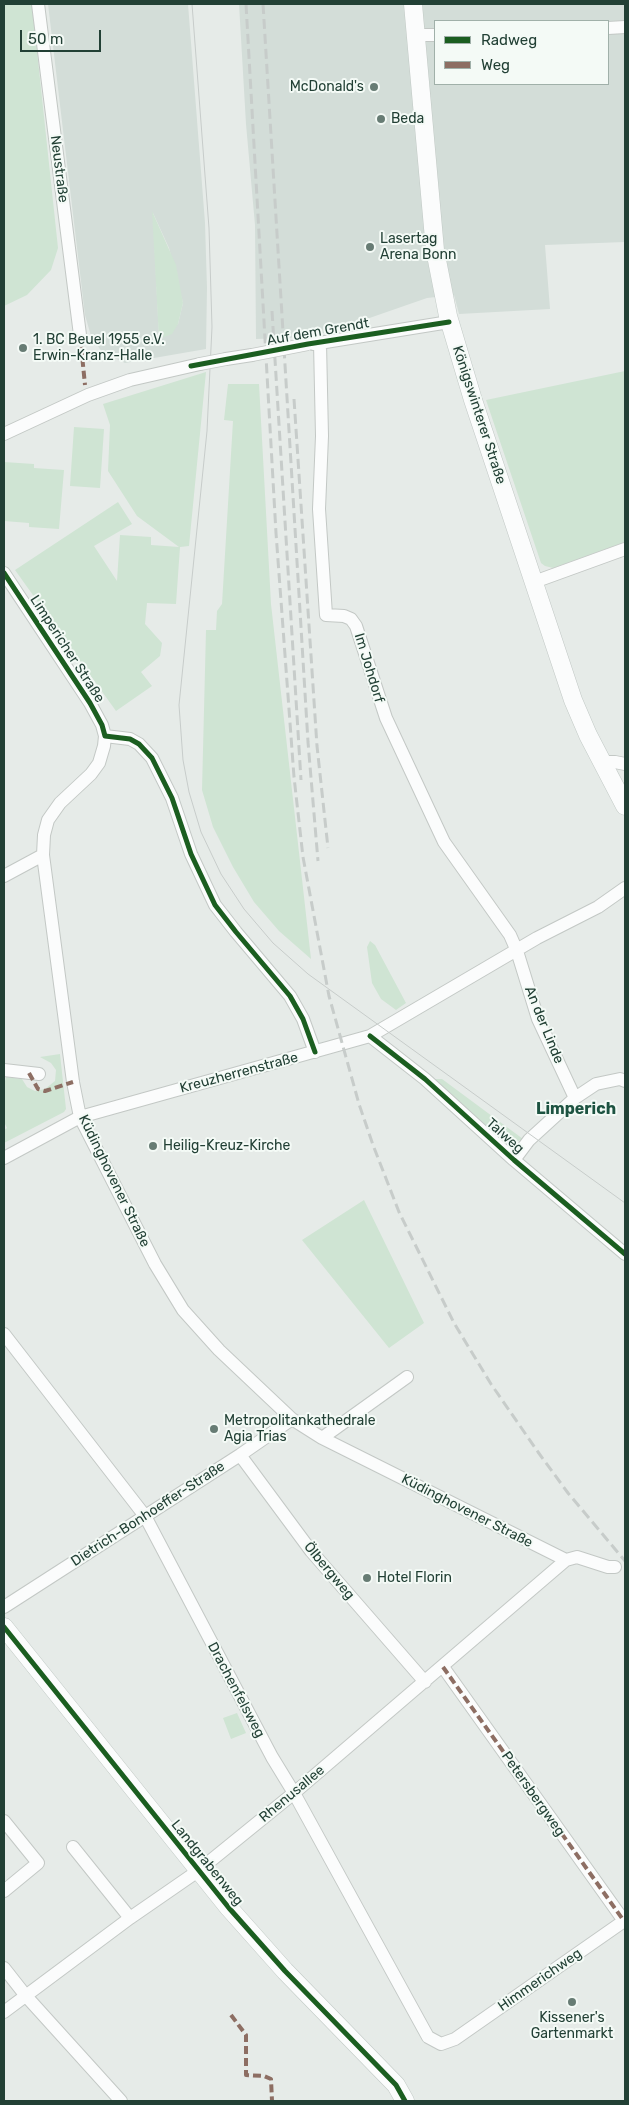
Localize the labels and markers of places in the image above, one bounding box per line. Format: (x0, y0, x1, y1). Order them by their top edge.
place label: McDonald's (290, 79, 364, 95)
marker: McDonald's (368, 81, 380, 93)
place label: Beda (391, 111, 424, 127)
marker: Beda (375, 113, 387, 125)
place label: Lasertag Arena Bonn (380, 231, 456, 264)
marker: Lasertag Arena Bonn (364, 241, 376, 253)
place label: 1. BC Beuel 1955 e.V. Erwin-Kranz-Halle (33, 332, 165, 364)
marker: 1. BC Beuel 1955 e.V. Erwin-Kranz-Halle (17, 342, 29, 354)
place label: Heilig-Kreuz-Kirche (163, 1138, 290, 1154)
marker: Heilig-Kreuz-Kirche (147, 1140, 159, 1152)
place label: Metropolitankathedrale Agia Trias (224, 1413, 376, 1445)
marker: Metropolitankathedrale Agia Trias (208, 1423, 220, 1435)
place label: Hotel Florin (377, 1570, 452, 1586)
marker: Hotel Florin (361, 1572, 373, 1584)
marker: Kissener's Gartenmarkt (566, 1996, 578, 2008)
place label: Kissener's Gartenmarkt (531, 2010, 613, 2042)

